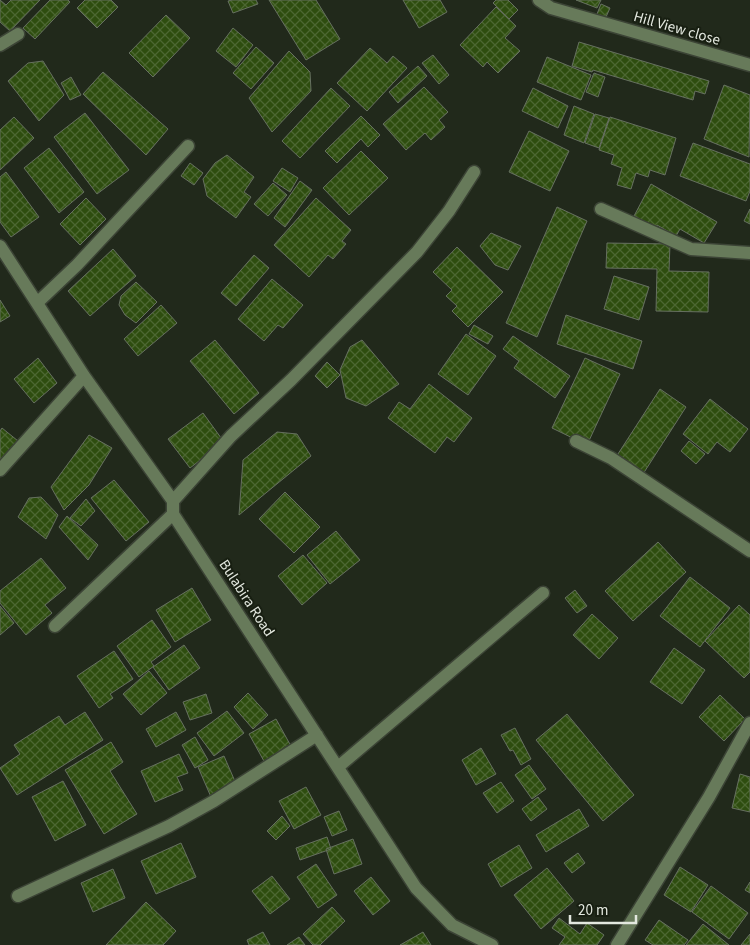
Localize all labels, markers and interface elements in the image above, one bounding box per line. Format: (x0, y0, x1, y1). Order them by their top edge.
street label: Hill View close (631, 6, 723, 51)
street label: Bulabira Road (214, 556, 279, 641)
scale bar (570, 892, 636, 924)
text: 20 m (578, 900, 608, 921)

